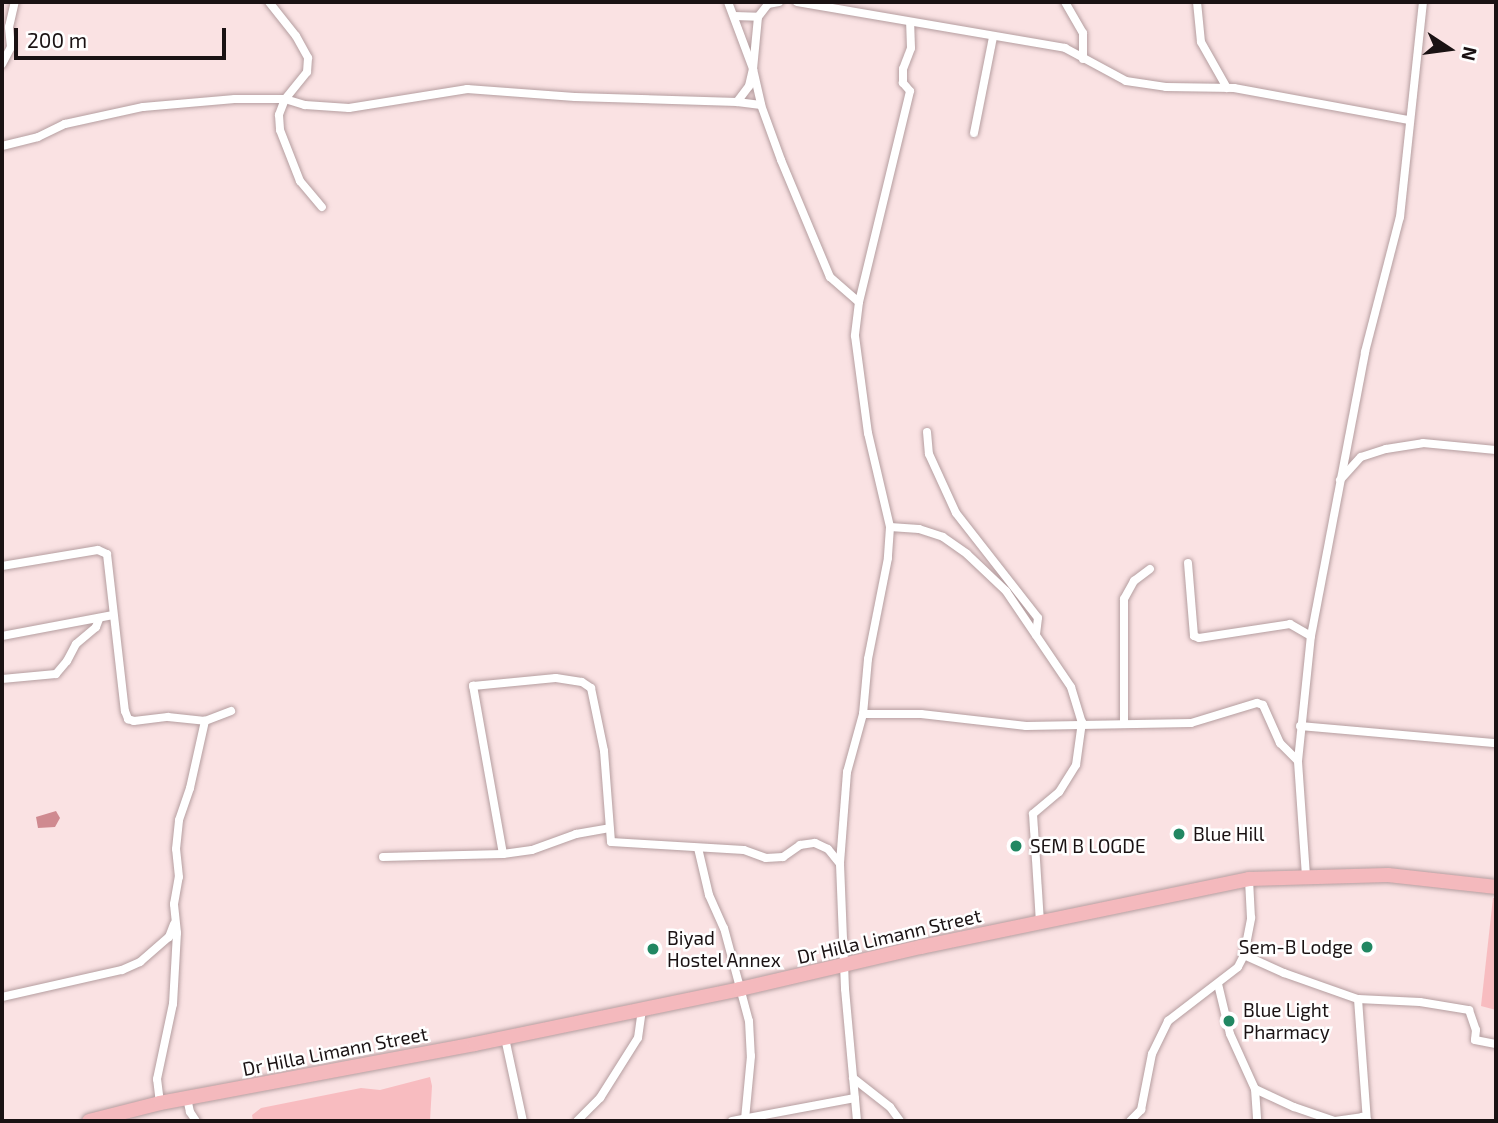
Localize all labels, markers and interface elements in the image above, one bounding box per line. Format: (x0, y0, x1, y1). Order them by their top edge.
scale bar (18, 14, 229, 58)
north arrow (1414, 14, 1484, 84)
text: 200 m (27, 27, 87, 52)
text: N (1457, 45, 1483, 63)
place label: Blue Hill (1193, 823, 1264, 845)
marker: Blue Hill (1171, 826, 1187, 842)
place label: SEM B LOGDE (1030, 835, 1146, 857)
marker: SEM B LOGDE (1008, 838, 1024, 854)
street label: Dr Hilla Limann Street (795, 904, 983, 968)
place label: Biyad Hostel Annex (667, 927, 782, 971)
place label: Sem-B Lodge (1239, 936, 1353, 958)
marker: Sem-B Lodge (1359, 939, 1375, 955)
marker: Biyad Hostel Annex (645, 941, 661, 957)
place label: Blue Light Pharmacy (1243, 999, 1330, 1043)
marker: Blue Light Pharmacy (1221, 1013, 1237, 1029)
street label: Dr Hilla Limann Street (240, 1022, 430, 1080)

